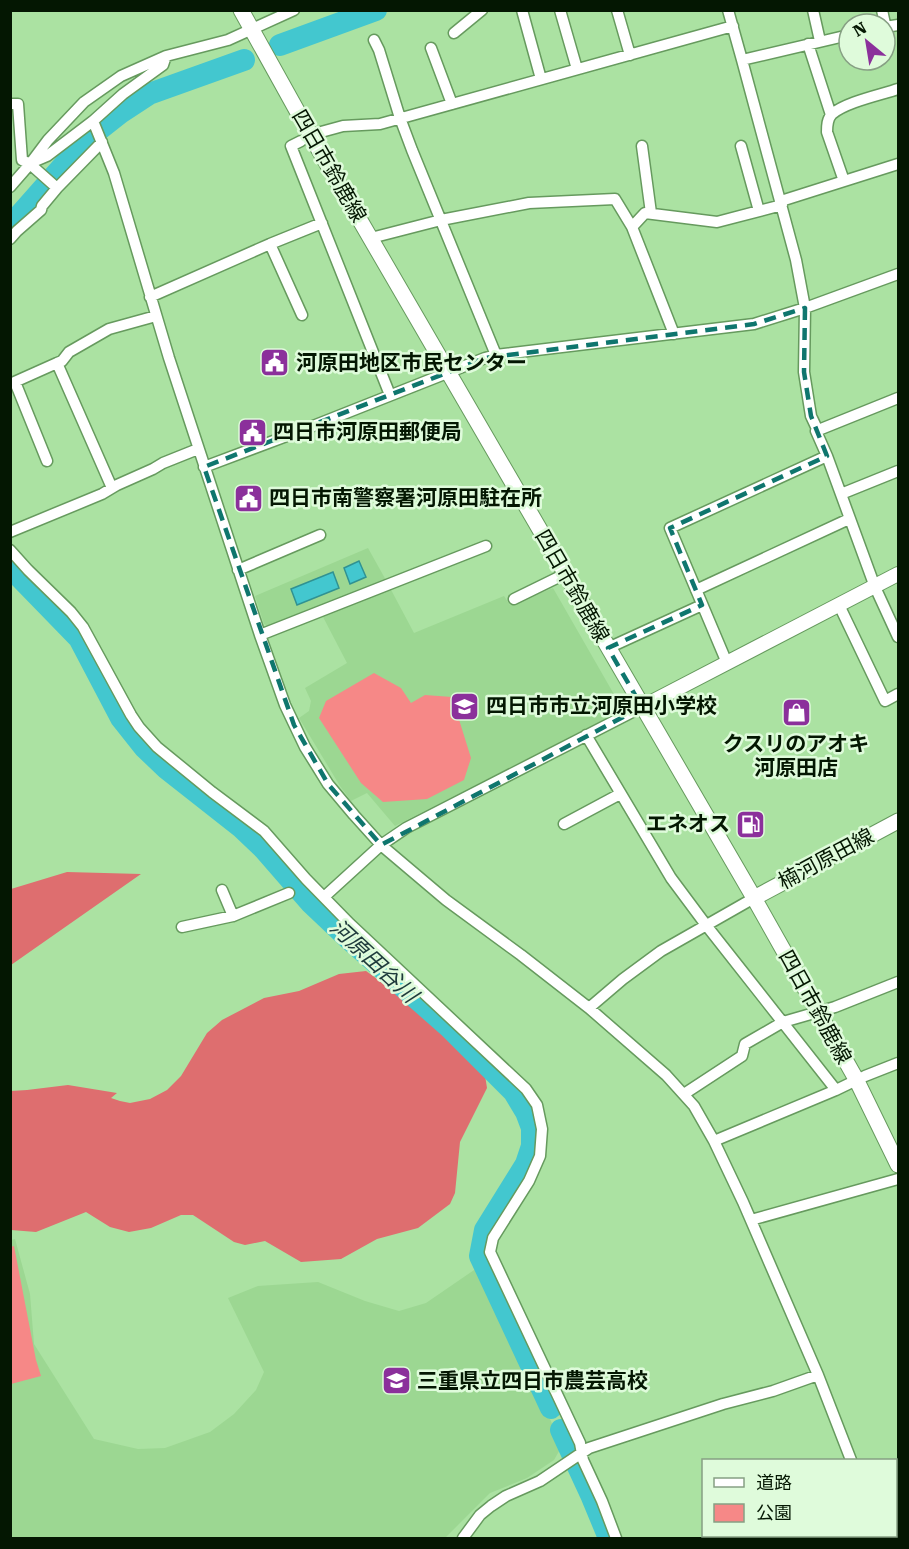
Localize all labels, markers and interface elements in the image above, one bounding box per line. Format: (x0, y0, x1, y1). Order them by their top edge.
north arrow (837, 12, 897, 72)
text: N (850, 18, 870, 41)
street label: 四日市鈴鹿線 (287, 105, 371, 227)
public building icon: 河原田地区市民センター (259, 347, 291, 379)
place label: 河原田地区市民センター (296, 351, 527, 375)
public building icon: 四日市河原田郵便局 (236, 416, 268, 448)
place label: 四日市河原田郵便局 (273, 420, 462, 444)
public building icon: 四日市南警察署河原田駐在所 (232, 482, 264, 514)
place label: 四日市南警察署河原田駐在所 (269, 486, 542, 510)
street label: 四日市鈴鹿線 (530, 525, 614, 647)
school or university icon: 四日市市立河原田小学校 (449, 690, 481, 722)
place label: 四日市市立河原田小学校 (486, 694, 717, 718)
shop icon: クスリのアオキ 河原田店 (780, 697, 812, 729)
place label: クスリのアオキ 河原田店 (723, 732, 869, 780)
fuel station icon: エネオス (735, 808, 767, 840)
place label: エネオス (646, 812, 730, 836)
street label: 楠河原田線 (774, 824, 878, 894)
water label: 河原田谷川 (325, 914, 424, 1009)
street label: 四日市鈴鹿線 (774, 946, 856, 1068)
school or university icon: 三重県立四日市農芸高校 (380, 1365, 412, 1397)
place label: 三重県立四日市農芸高校 (417, 1369, 648, 1393)
legend (702, 1459, 897, 1537)
text: 道路 (756, 1472, 792, 1493)
text: 公園 (756, 1502, 792, 1523)

